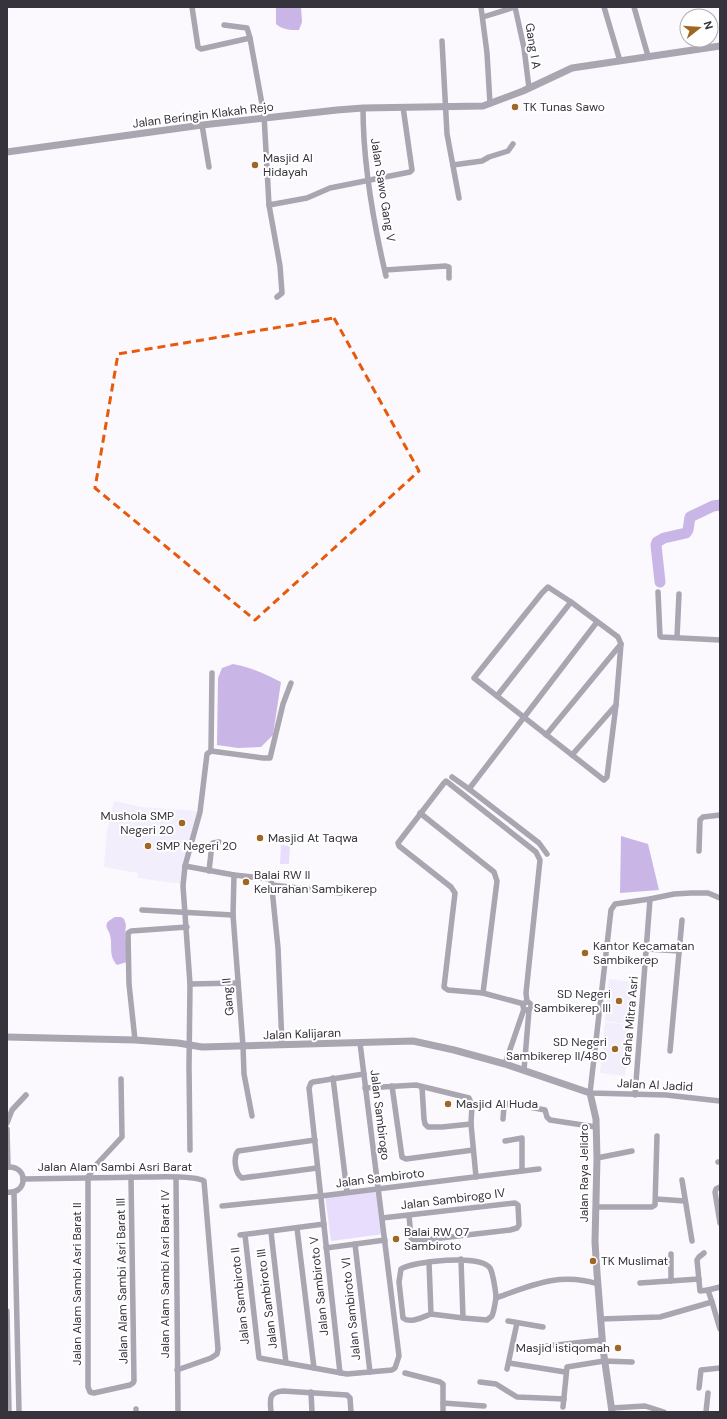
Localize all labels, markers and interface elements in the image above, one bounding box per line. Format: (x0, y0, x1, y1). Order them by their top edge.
north arrow (679, 8, 719, 48)
text: N (701, 19, 716, 31)
street label: Gang I A (521, 22, 545, 70)
street label: Jalan Beringin Klakah Rejo (131, 98, 275, 132)
place label: TK Tunas Sawo (523, 99, 605, 115)
marker: TK Tunas Sawo (510, 102, 520, 112)
street label: Jalan Sawo Gang V (367, 137, 399, 243)
place label: Masjid Al Hidayah (263, 150, 313, 180)
marker: Masjid Al Hidayah (250, 160, 260, 170)
place label: Mushola SMP Negeri 20 (101, 808, 174, 838)
marker: Mushola SMP Negeri 20 (177, 818, 187, 828)
place label: Masjid At Taqwa (268, 830, 358, 846)
marker: Masjid At Taqwa (255, 833, 265, 843)
place label: SMP Negeri 20 (156, 838, 237, 854)
marker: SMP Negeri 20 (143, 841, 153, 851)
place label: Balai RW II Kelurahan Sambikerep (254, 867, 377, 897)
marker: Balai RW II Kelurahan Sambikerep (241, 877, 251, 887)
place label: Kantor Kecamatan Sambikerep (593, 938, 695, 968)
marker: Kantor Kecamatan Sambikerep (580, 948, 590, 958)
street label: Graha Mitra Asri (618, 975, 642, 1066)
street label: Gang II (218, 977, 238, 1017)
place label: SD Negeri Sambikerep III (534, 986, 611, 1016)
marker: SD Negeri Sambikerep III (614, 996, 624, 1006)
street label: Jalan Kalijaran (263, 1025, 341, 1043)
place label: SD Negeri Sambikerep II/480 (506, 1034, 607, 1064)
marker: SD Negeri Sambikerep II/480 (610, 1044, 620, 1054)
street label: Jalan Sambirogo (367, 1069, 393, 1161)
street label: Jalan Al Jadid (617, 1075, 693, 1095)
place label: Masjid Al Huda (456, 1096, 538, 1112)
marker: Masjid Al Huda (443, 1099, 453, 1109)
street label: Jalan Raya Jelidro (576, 1124, 592, 1222)
street label: Jalan Alam Sambi Asri Barat (38, 1159, 193, 1175)
street label: Jalan Sambiroto (335, 1165, 425, 1191)
street label: Jalan Sambirogo IV (400, 1185, 506, 1213)
street label: Jalan Alam Sambi Asri Barat IV (157, 1190, 173, 1358)
street label: Jalan Alam Sambi Asri Barat III (113, 1198, 131, 1364)
street label: Jalan Alam Sambi Asri Barat II (69, 1202, 85, 1366)
place label: Balai RW 07 Sambiroto (404, 1224, 469, 1254)
marker: Balai RW 07 Sambiroto (391, 1234, 401, 1244)
street label: Jalan Sambiroto V (306, 1235, 332, 1337)
street label: Jalan Sambiroto II (227, 1246, 253, 1346)
street label: Jalan Sambiroto III (253, 1248, 281, 1350)
place label: TK Muslimat (601, 1253, 669, 1269)
marker: TK Muslimat (588, 1256, 598, 1266)
street label: Jalan Sambiroto VI (338, 1257, 364, 1361)
place label: Masjid istiqomah (516, 1340, 610, 1356)
marker: Masjid istiqomah (613, 1343, 623, 1353)

